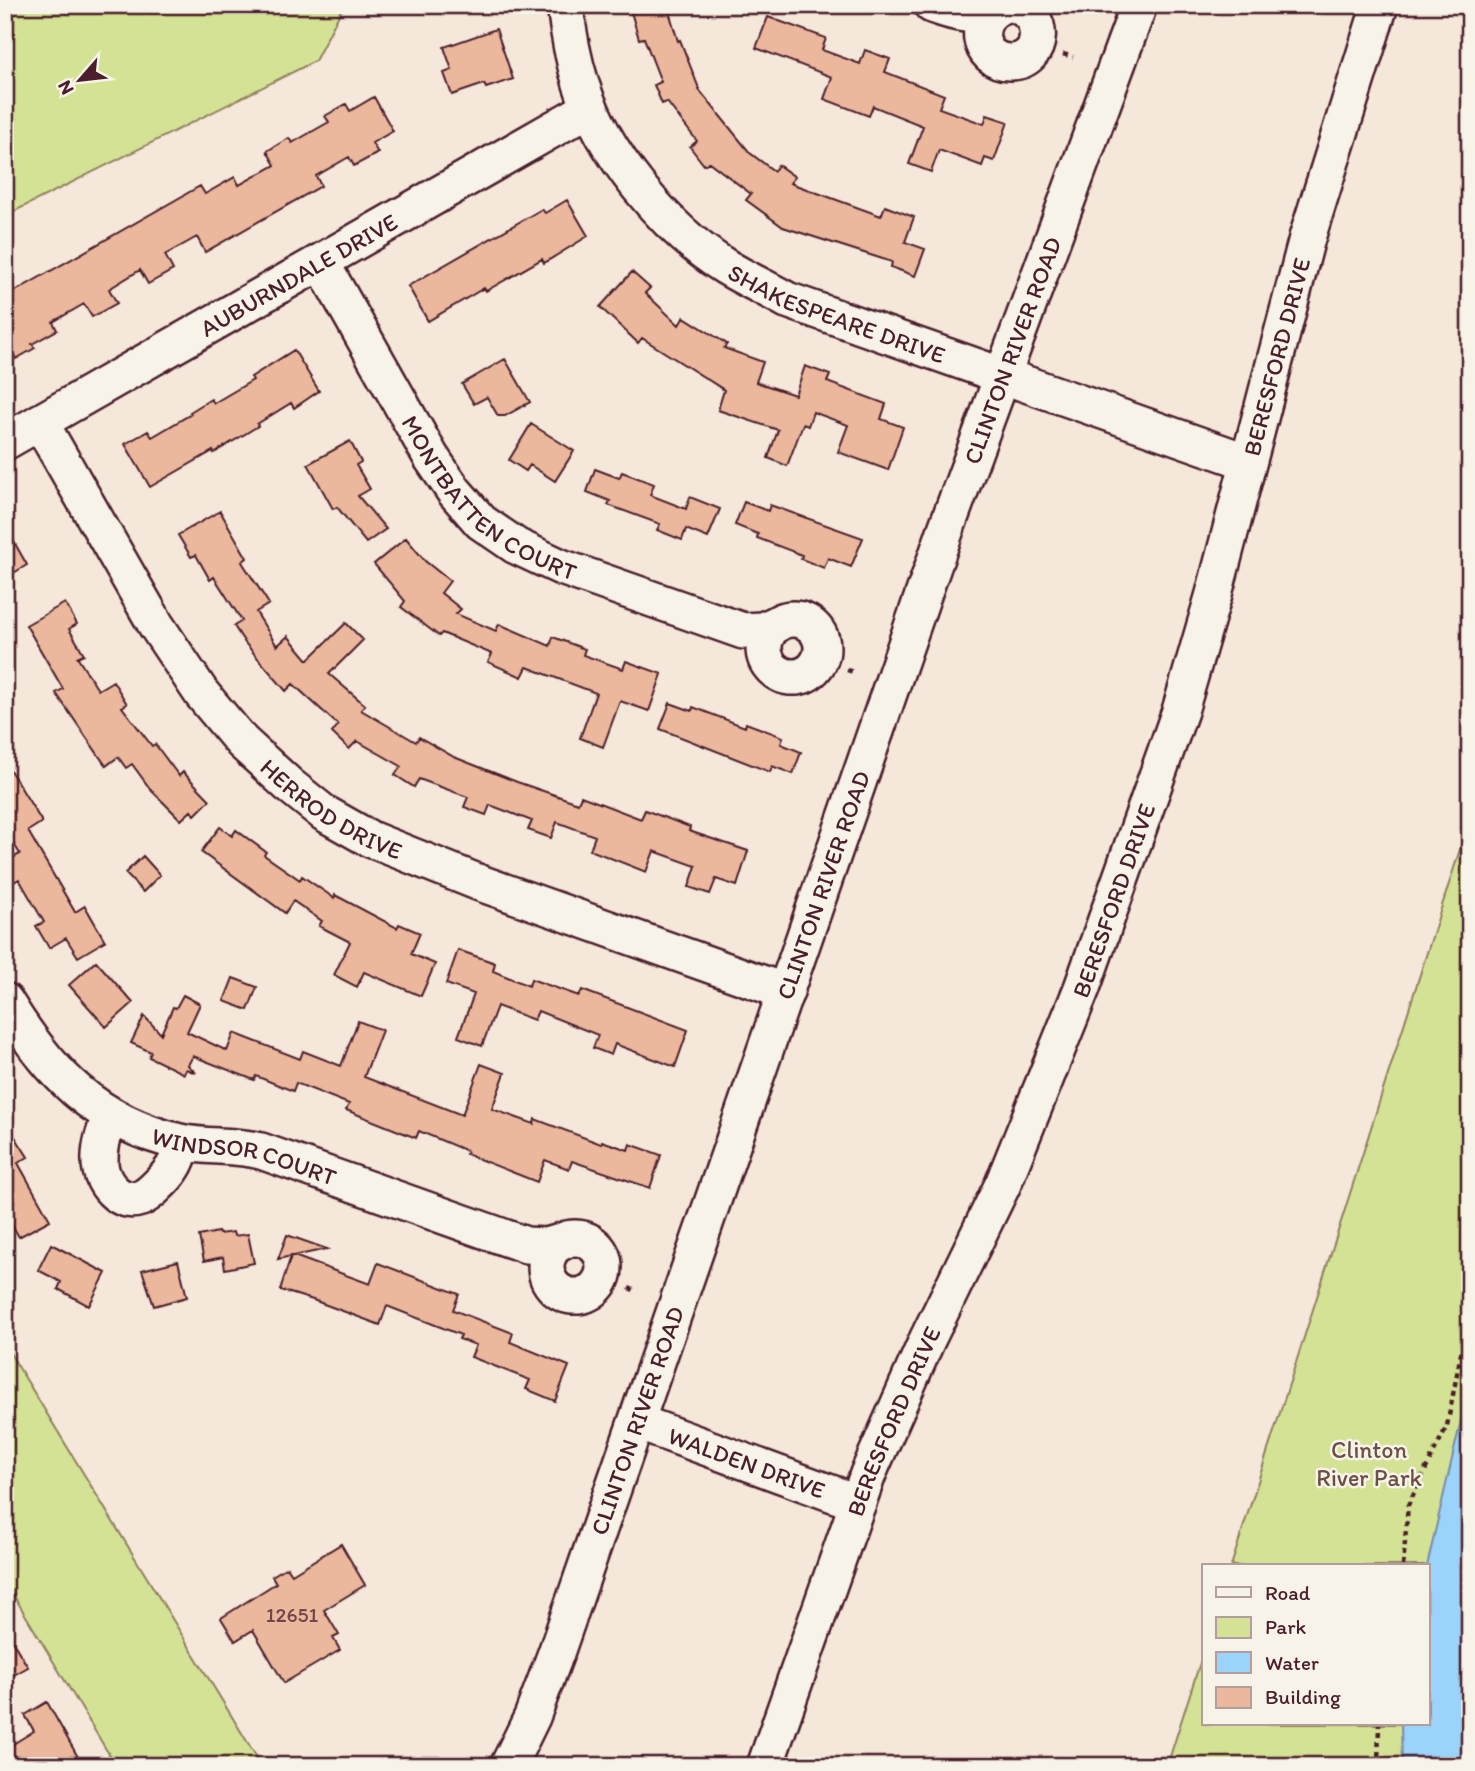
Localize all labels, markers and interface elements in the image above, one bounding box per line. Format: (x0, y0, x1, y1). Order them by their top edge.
north arrow (46, 46, 116, 116)
text: N (52, 77, 79, 99)
street label: AUBURNDALE DRIVE (195, 207, 402, 342)
street label: CLINTON RIVER ROAD (957, 233, 1067, 468)
street label: BERESFORD DRIVE (1236, 254, 1316, 459)
street label: SHAKESPEARE DRIVE (723, 257, 949, 369)
street label: MONTBATTEN COURT (396, 410, 581, 586)
street label: HERROD DRIVE (255, 752, 407, 865)
street label: CLINTON RIVER ROAD (770, 767, 876, 1003)
street label: BERESFORD DRIVE (1065, 799, 1161, 1002)
street label: WINDSOR COURT (148, 1121, 341, 1191)
street label: CLINTON RIVER ROAD (584, 1302, 690, 1539)
street label: BERESFORD DRIVE (840, 1321, 946, 1520)
street label: WALDEN DRIVE (664, 1420, 829, 1504)
park label: Clinton River Park (1316, 1435, 1422, 1492)
legend (1202, 1564, 1430, 1726)
text: Road (1265, 1580, 1311, 1605)
house number: 12651 (266, 1602, 319, 1627)
text: Park (1265, 1614, 1307, 1639)
text: Water (1265, 1650, 1319, 1675)
text: Building (1265, 1684, 1341, 1709)

